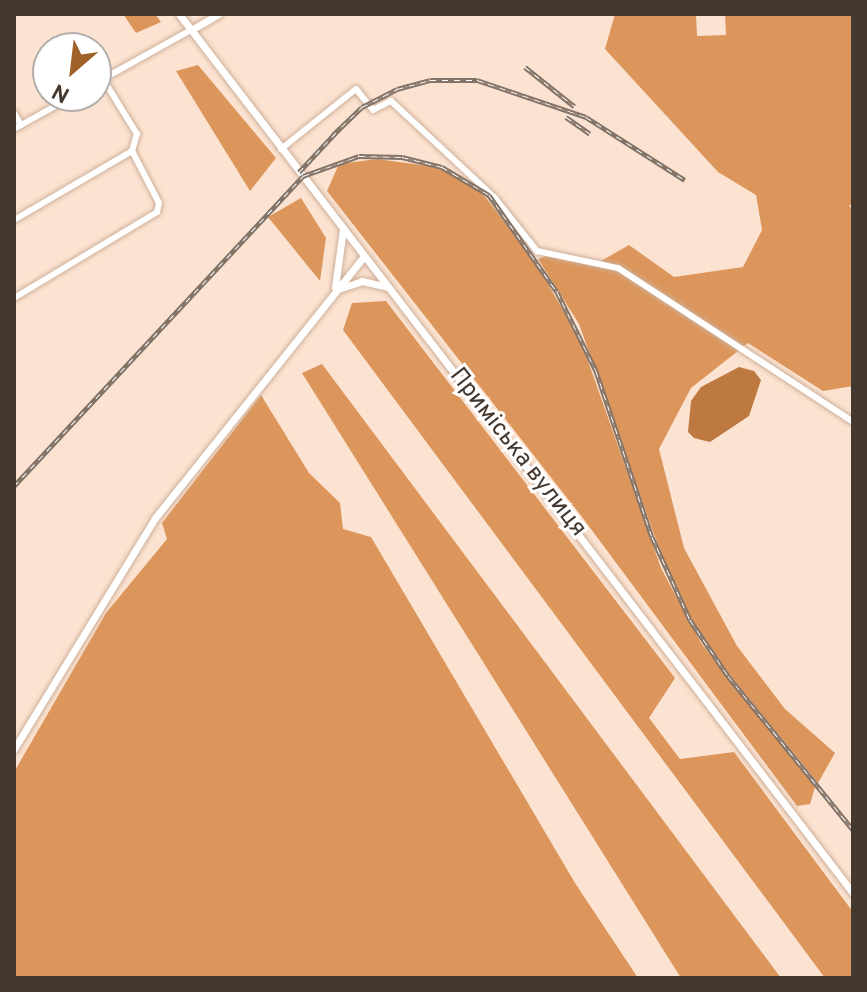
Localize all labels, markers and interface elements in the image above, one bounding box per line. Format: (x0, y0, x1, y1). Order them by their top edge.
north arrow (32, 32, 112, 112)
text: N (48, 76, 75, 107)
street label: Приміська вулиця (442, 363, 592, 543)

